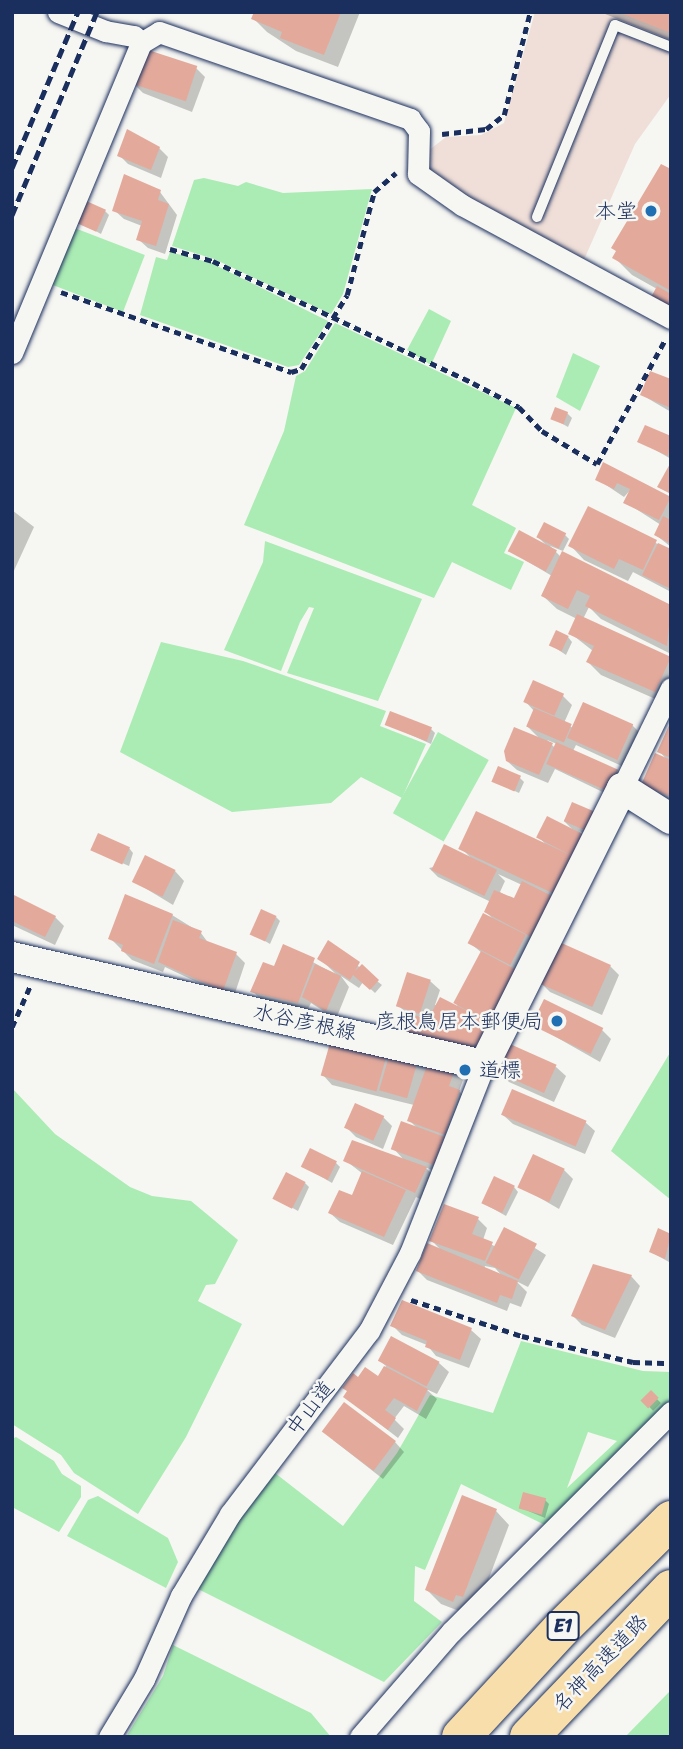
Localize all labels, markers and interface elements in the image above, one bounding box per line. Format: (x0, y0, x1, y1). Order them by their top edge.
place label: 本堂 (595, 198, 637, 224)
marker: 本堂 (643, 203, 659, 219)
street label: 水谷彦根線 (251, 999, 359, 1045)
place label: 彦根鳥居本郵便局 (375, 1008, 543, 1034)
marker: 彦根鳥居本郵便局 (549, 1013, 565, 1029)
place label: 道標 (479, 1057, 521, 1083)
marker: 道標 (457, 1062, 473, 1078)
street label: 中山道 (281, 1375, 339, 1441)
street label: 名神高速道路 (547, 1609, 653, 1717)
road number: E1 (546, 1610, 580, 1642)

